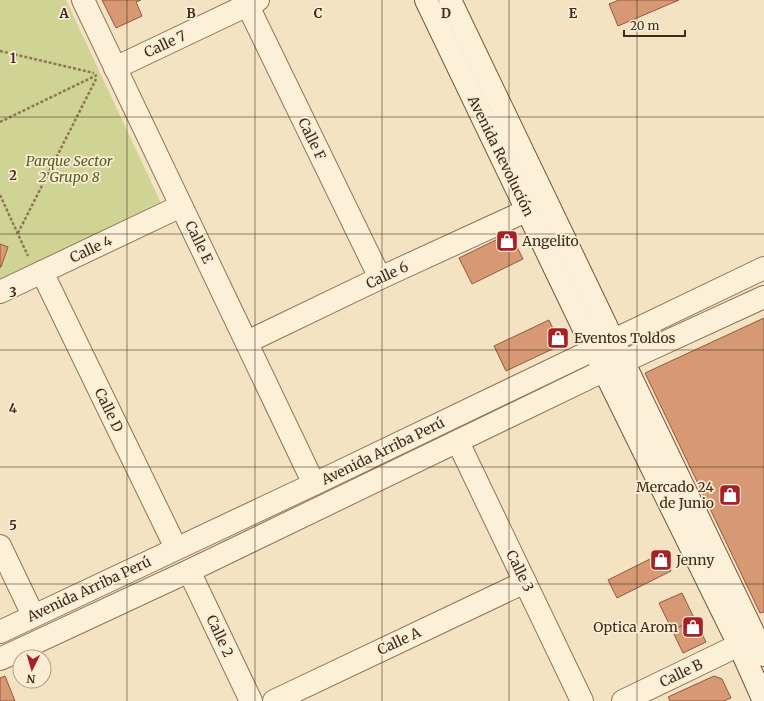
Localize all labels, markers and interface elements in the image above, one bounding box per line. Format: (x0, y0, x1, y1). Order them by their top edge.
text: A (58, 5, 69, 22)
text: B (186, 5, 196, 22)
text: C (314, 5, 323, 22)
text: D (441, 5, 451, 22)
text: E (569, 5, 578, 22)
scale bar (624, 12, 685, 38)
text: 20 m (630, 18, 659, 33)
street label: Calle 7 (141, 27, 189, 61)
text: 1 (10, 50, 16, 67)
street label: Avenida Revolución (464, 92, 538, 219)
street label: Calle F (294, 115, 330, 163)
park label: Parque Sector 2 Grupo 8 (26, 152, 113, 186)
text: 2 (9, 167, 17, 184)
street label: Calle E (181, 218, 217, 266)
shop icon: Angelito (494, 228, 520, 254)
street label: Calle 4 (67, 231, 115, 267)
place label: Angelito (521, 232, 579, 250)
street label: Calle 6 (363, 257, 411, 293)
text: 3 (9, 284, 17, 301)
shop icon: Eventos Toldos (545, 325, 571, 351)
place label: Eventos Toldos (574, 329, 676, 347)
street label: Calle D (91, 385, 128, 435)
text: 4 (9, 400, 18, 417)
street label: Avenida Arriba Perú (318, 413, 448, 489)
place label: Mercado 24 de Junio (636, 478, 714, 512)
shop icon: Mercado 24 de Junio (717, 482, 743, 508)
text: 5 (9, 517, 17, 534)
street label: Calle 3 (502, 547, 538, 595)
shop icon: Jenny (648, 547, 674, 573)
place label: Jenny (675, 551, 715, 569)
street label: Avenida Arriba Perú (23, 552, 154, 626)
street label: Calle 2 (202, 612, 238, 660)
shop icon: Optica Arom (680, 614, 706, 640)
place label: Optica Arom (593, 618, 678, 636)
street label: Calle A (374, 623, 424, 659)
north arrow (12, 649, 52, 689)
street label: Calle B (657, 655, 705, 691)
text: N (26, 672, 36, 686)

